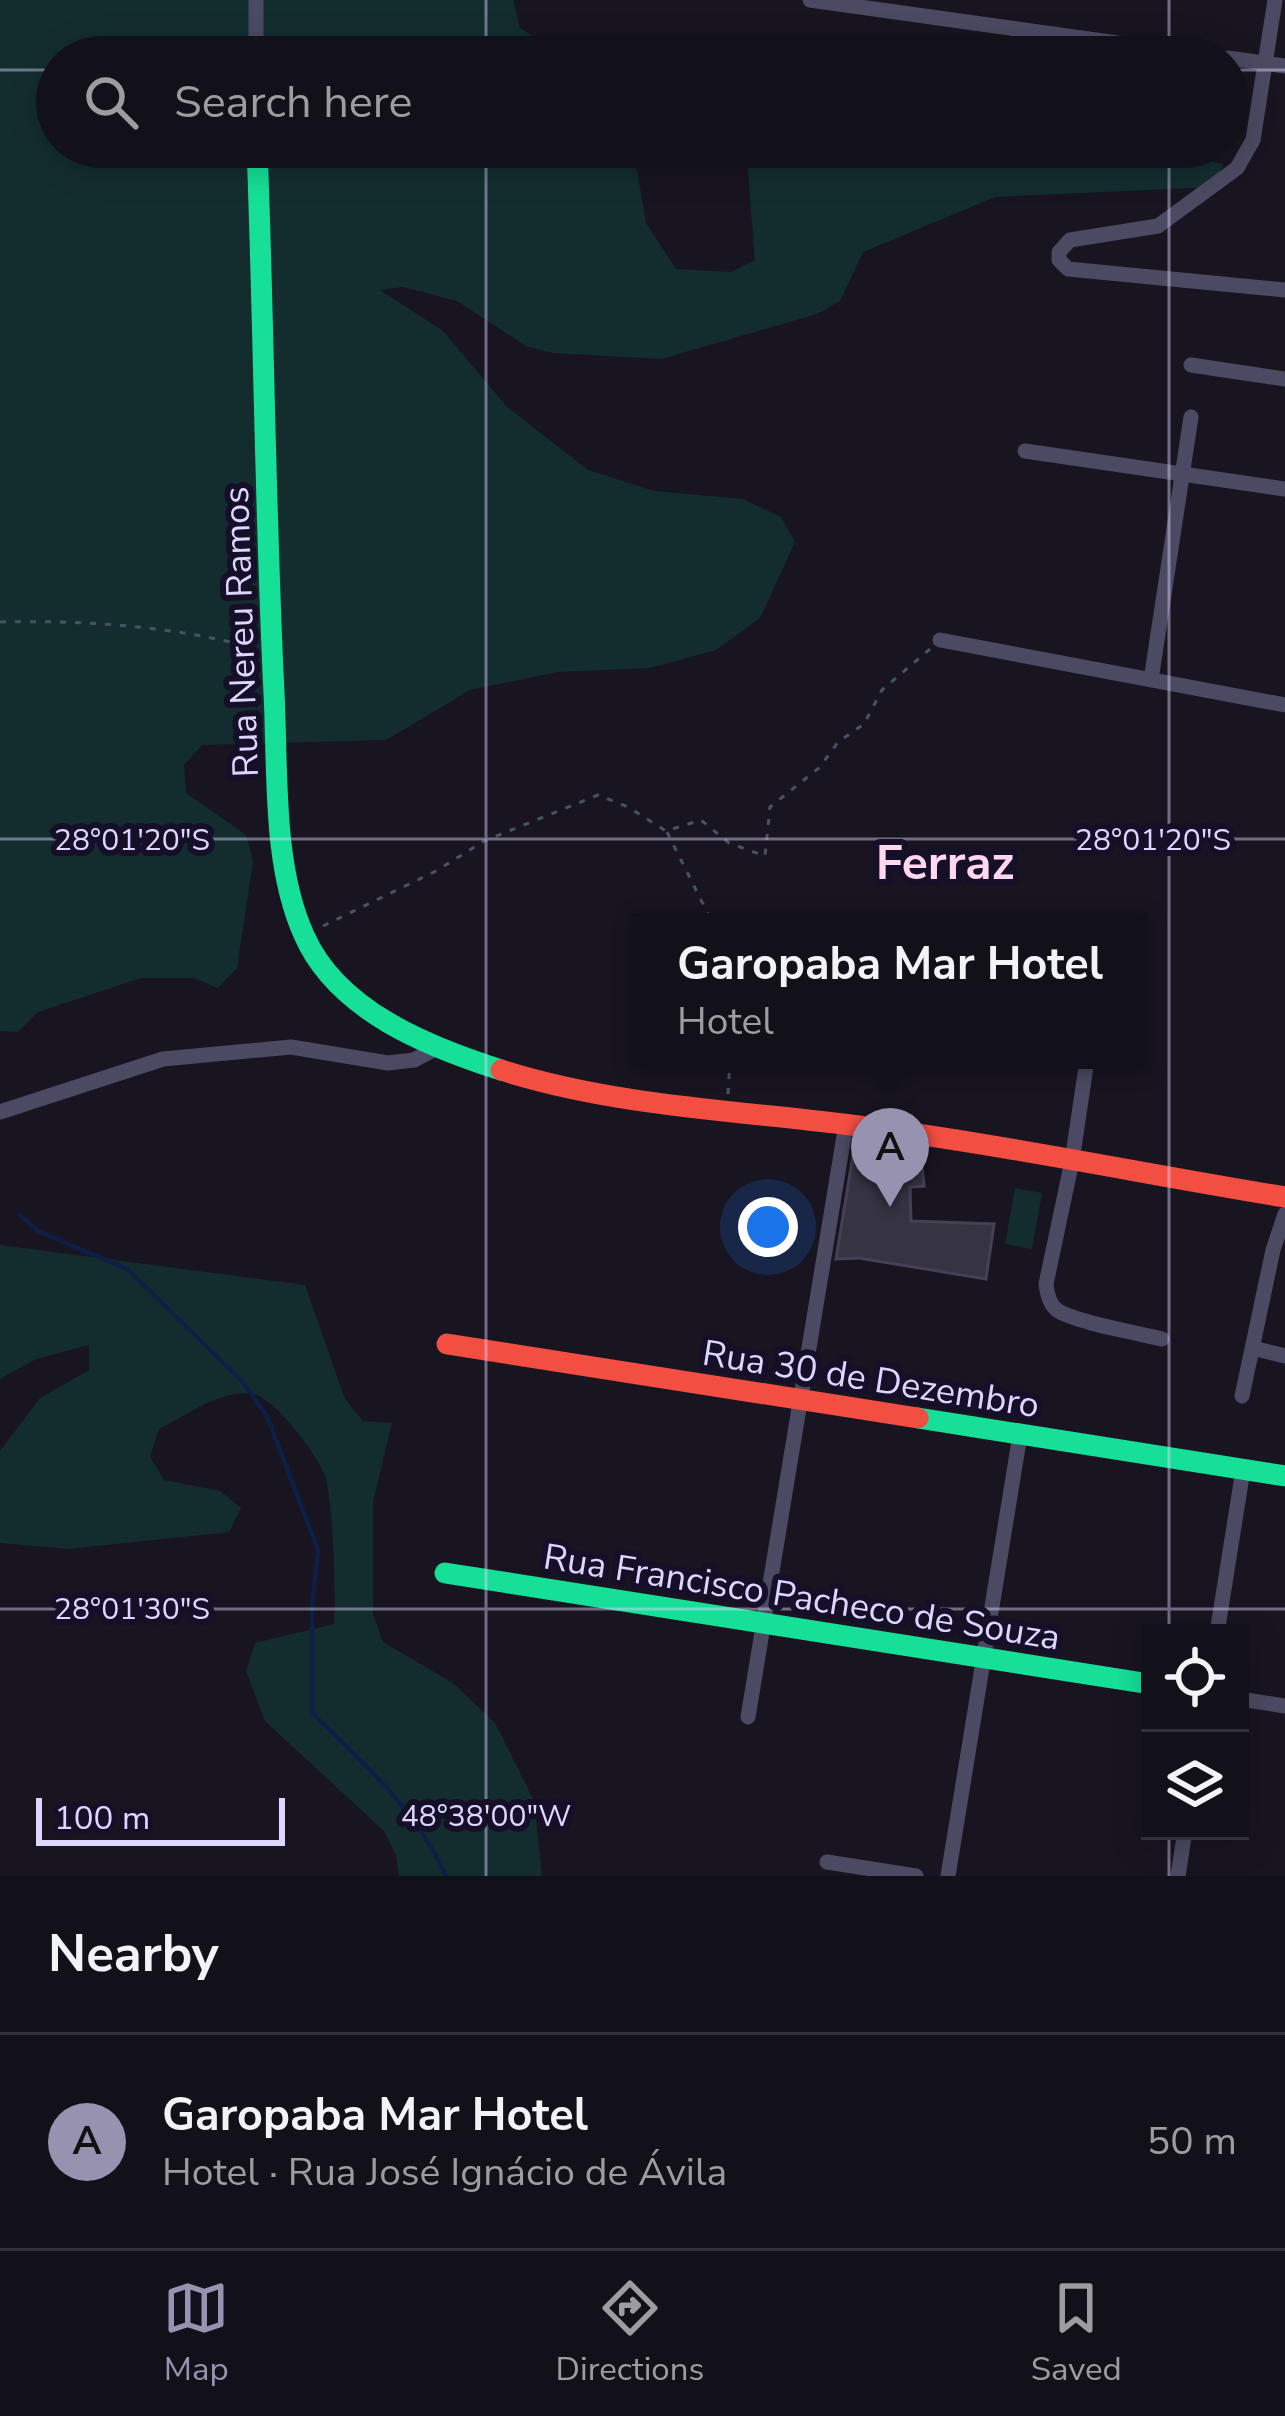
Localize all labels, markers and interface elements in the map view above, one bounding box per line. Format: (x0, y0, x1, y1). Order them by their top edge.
search box (36, 36, 1249, 168)
icon: search (78, 69, 144, 135)
text: Search here (174, 72, 413, 133)
street label: Rua Nereu Ramos (212, 486, 271, 778)
text: 28°01'20"S (54, 820, 210, 861)
text: 28°01'20"S (1075, 820, 1231, 861)
district label: Ferraz (876, 830, 1014, 896)
popup (632, 913, 1148, 1069)
text: Garopaba Mar Hotel (677, 934, 1103, 995)
text: Hotel (677, 995, 774, 1048)
pin: A (851, 1108, 929, 1207)
your location (738, 1197, 798, 1257)
street label: Rua 30 de Dezembro (699, 1329, 1043, 1430)
street label: Rua Francisco Pacheco de Souza (540, 1532, 1064, 1663)
text: 28°01'30"S (54, 1589, 210, 1630)
map controls (1141, 1624, 1249, 1840)
button: locate (1141, 1624, 1249, 1732)
button: layers (1141, 1732, 1249, 1840)
scale bar (36, 1792, 285, 1845)
text: 100 m (54, 1796, 150, 1841)
text: 48°38'00"W (401, 1796, 571, 1837)
text: Nearby (48, 1919, 219, 1989)
text: Garopaba Mar Hotel (162, 2085, 588, 2146)
text: A (72, 2115, 102, 2168)
text: 50 m (1147, 2115, 1237, 2168)
text: Hotel · Rua José Ignácio de Ávila (162, 2146, 727, 2199)
tab: Map (163, 2275, 229, 2392)
tab: Directions (556, 2275, 704, 2392)
tab: Saved (1031, 2275, 1122, 2392)

